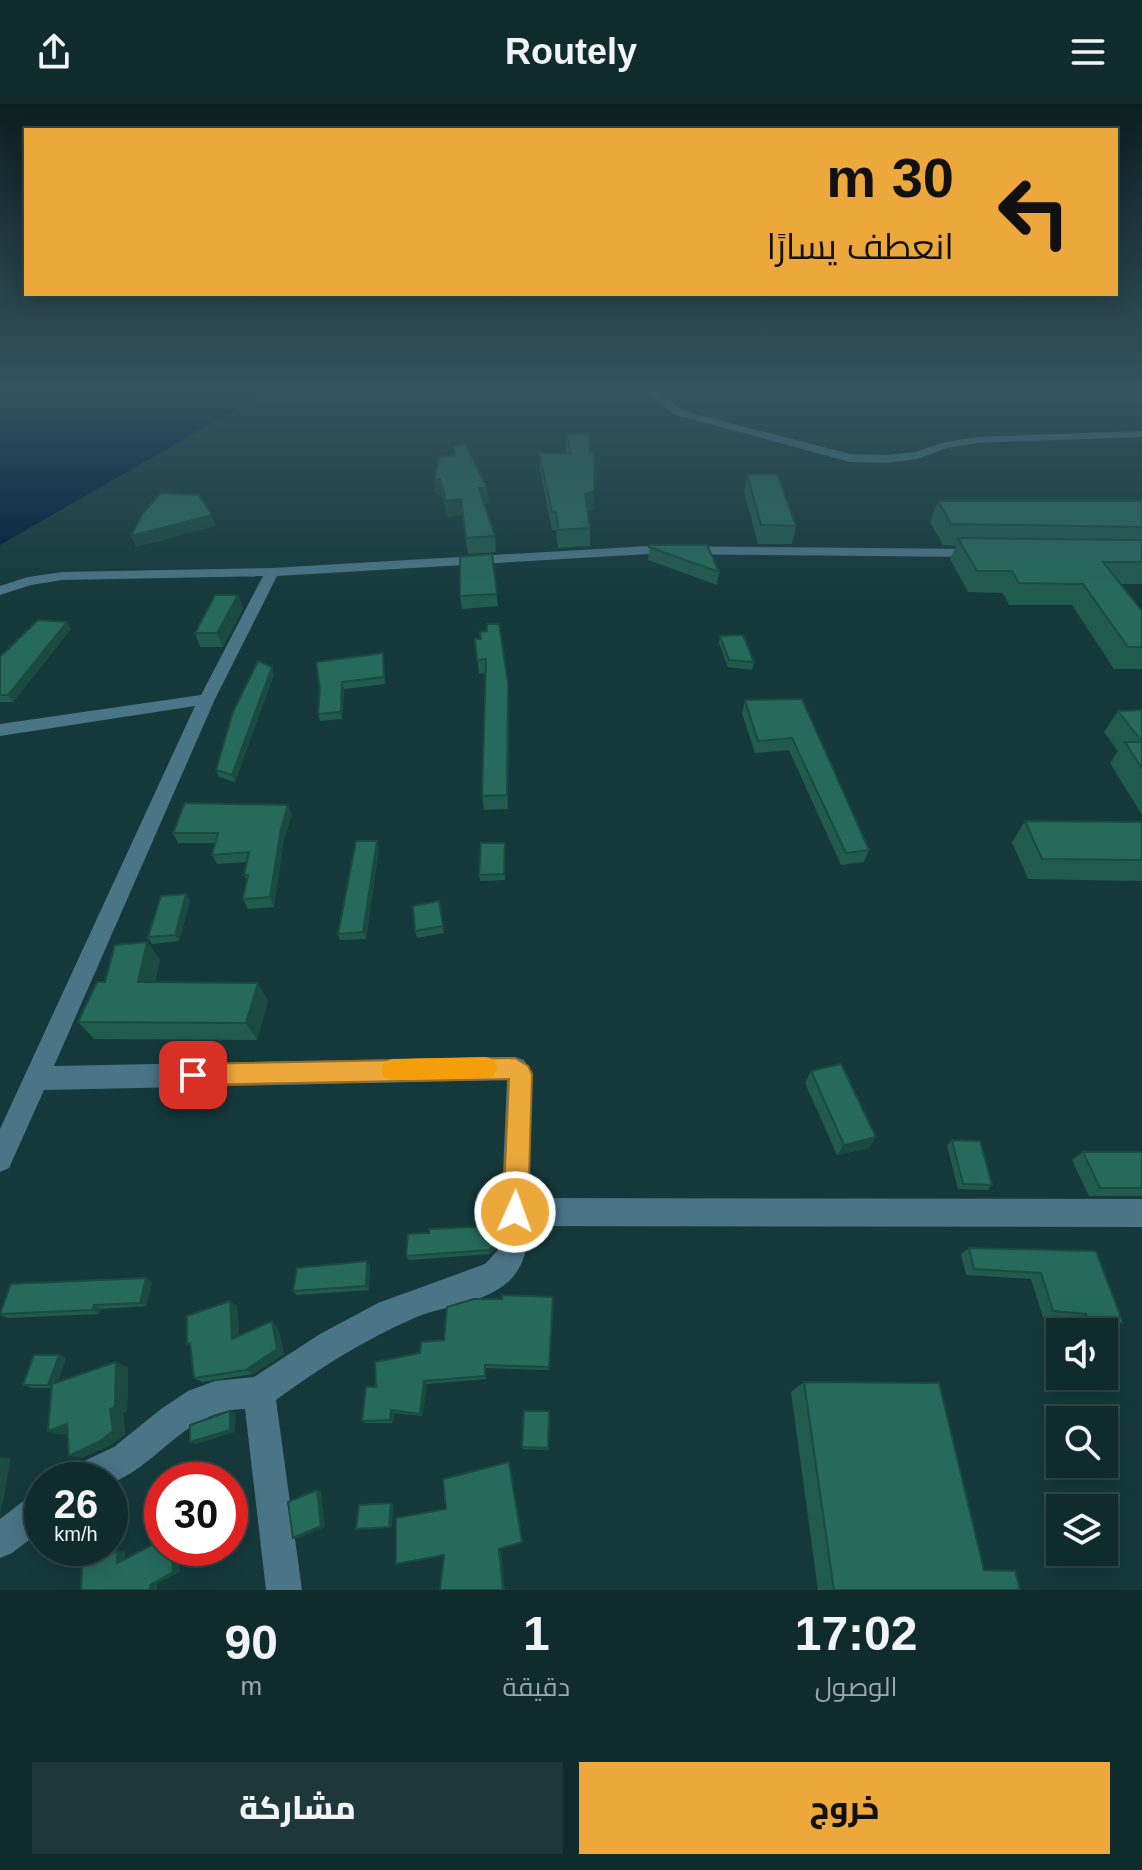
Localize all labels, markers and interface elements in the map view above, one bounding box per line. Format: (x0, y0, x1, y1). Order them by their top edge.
icon: share (32, 30, 76, 74)
icon: menu (1066, 30, 1110, 74)
text: Routely (505, 31, 637, 72)
text: 30 m (826, 146, 954, 209)
icon: left (982, 160, 1086, 264)
text: انعطف يسارًا (767, 226, 954, 267)
pin (159, 1041, 227, 1109)
icon: arrive (171, 1053, 215, 1097)
position arrow (473, 1170, 557, 1254)
map controls (1046, 1318, 1118, 1566)
button: sound (1046, 1318, 1118, 1390)
button: search (1046, 1406, 1118, 1478)
speed limit sign: 30 (144, 1462, 248, 1566)
text: 26 (54, 1482, 98, 1526)
button: layers (1046, 1494, 1118, 1566)
text: km/h (54, 1523, 98, 1545)
text: 1 (523, 1607, 550, 1660)
text: 17:02 (795, 1607, 917, 1660)
text: 90 (225, 1616, 278, 1669)
text: m (240, 1671, 262, 1701)
text: دقيقة (503, 1672, 570, 1702)
text: الوصول (815, 1672, 897, 1702)
button: مشاركة (32, 1762, 563, 1854)
button: خروج (579, 1762, 1110, 1854)

